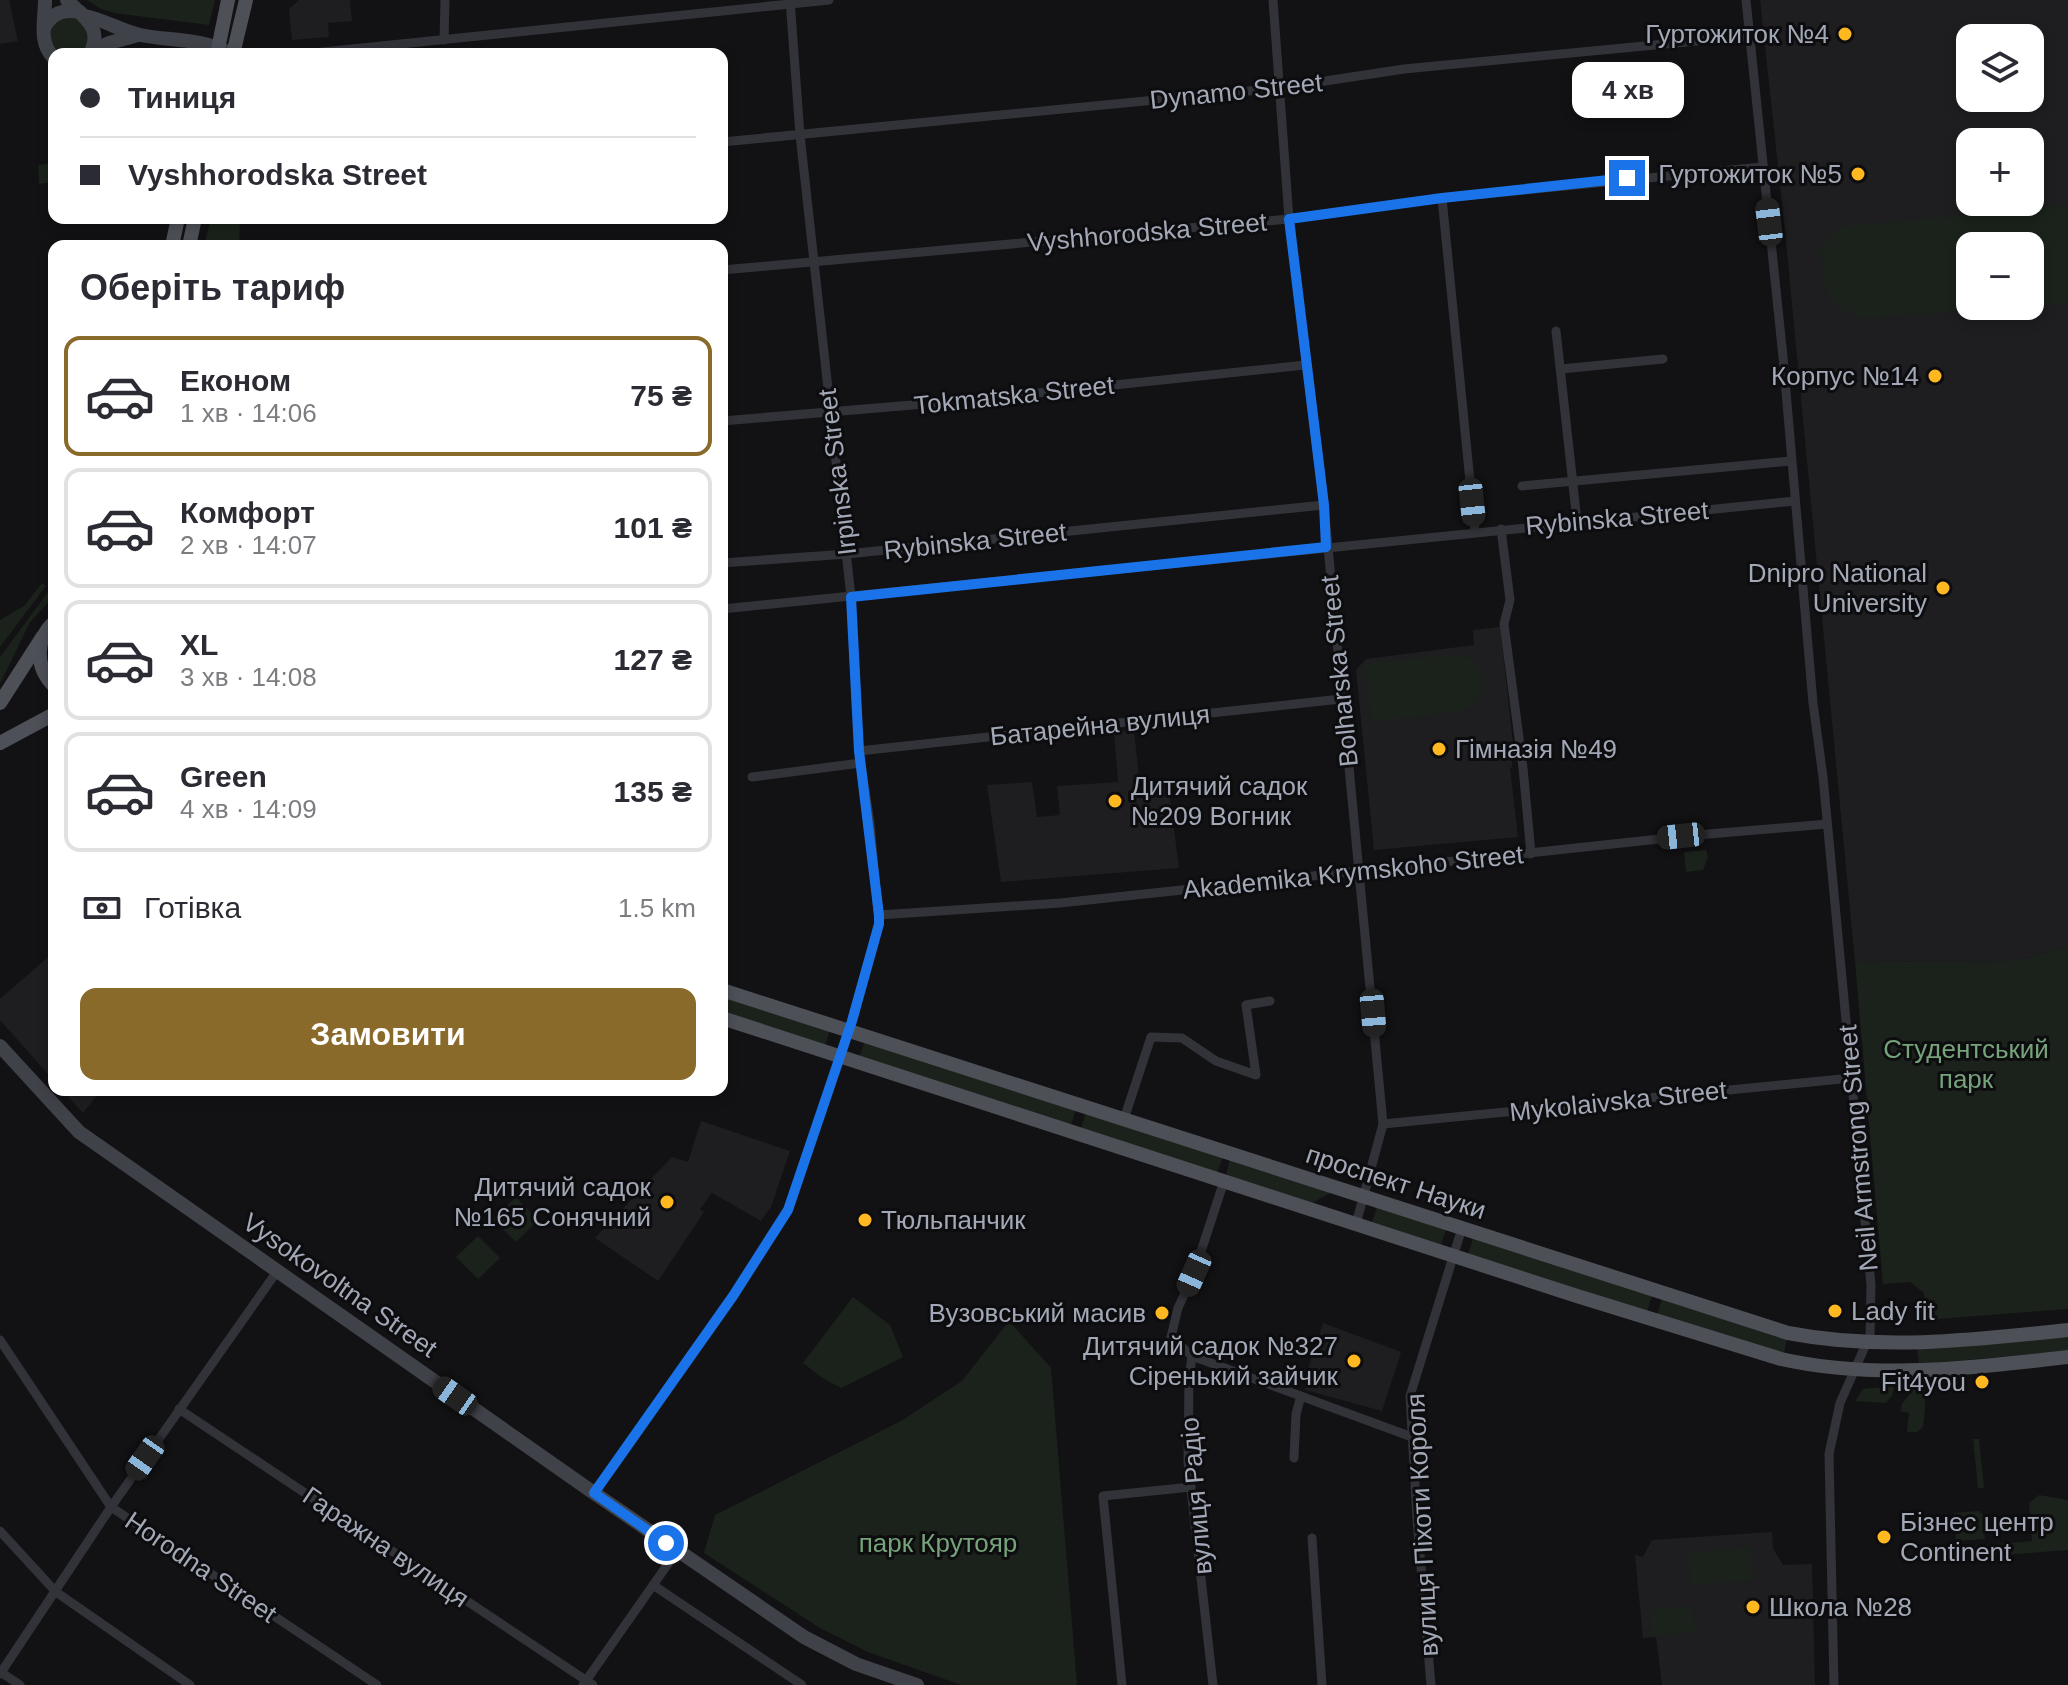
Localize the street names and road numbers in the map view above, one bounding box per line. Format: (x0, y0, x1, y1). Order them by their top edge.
street label: Dynamo Street (1148, 67, 1325, 115)
street label: Vyshhorodska Street (1026, 207, 1269, 257)
street label: Tokmatska Street (913, 370, 1116, 420)
street label: Irpinska Street (812, 386, 862, 557)
street label: Rybinska Street (1524, 495, 1710, 541)
street label: Rybinska Street (882, 516, 1069, 566)
street label: Bolharska Street (1314, 573, 1364, 768)
street label: Батарейна вулиця (989, 699, 1211, 751)
street label: Akademika Krymskoho Street (1181, 839, 1526, 905)
street label: Neil Armstrong Street (1832, 1023, 1884, 1272)
street label: Mykolaivska Street (1508, 1075, 1729, 1127)
street label: проспект Науки (1302, 1139, 1490, 1225)
street label: Vysokovoltna Street (237, 1207, 444, 1364)
street label: вулиця Піхоти Короля (1400, 1393, 1444, 1657)
street label: вулиця Радіо (1174, 1416, 1218, 1576)
street label: Гаражна вулиця (297, 1480, 475, 1614)
street label: Horodna Street (120, 1505, 283, 1629)

